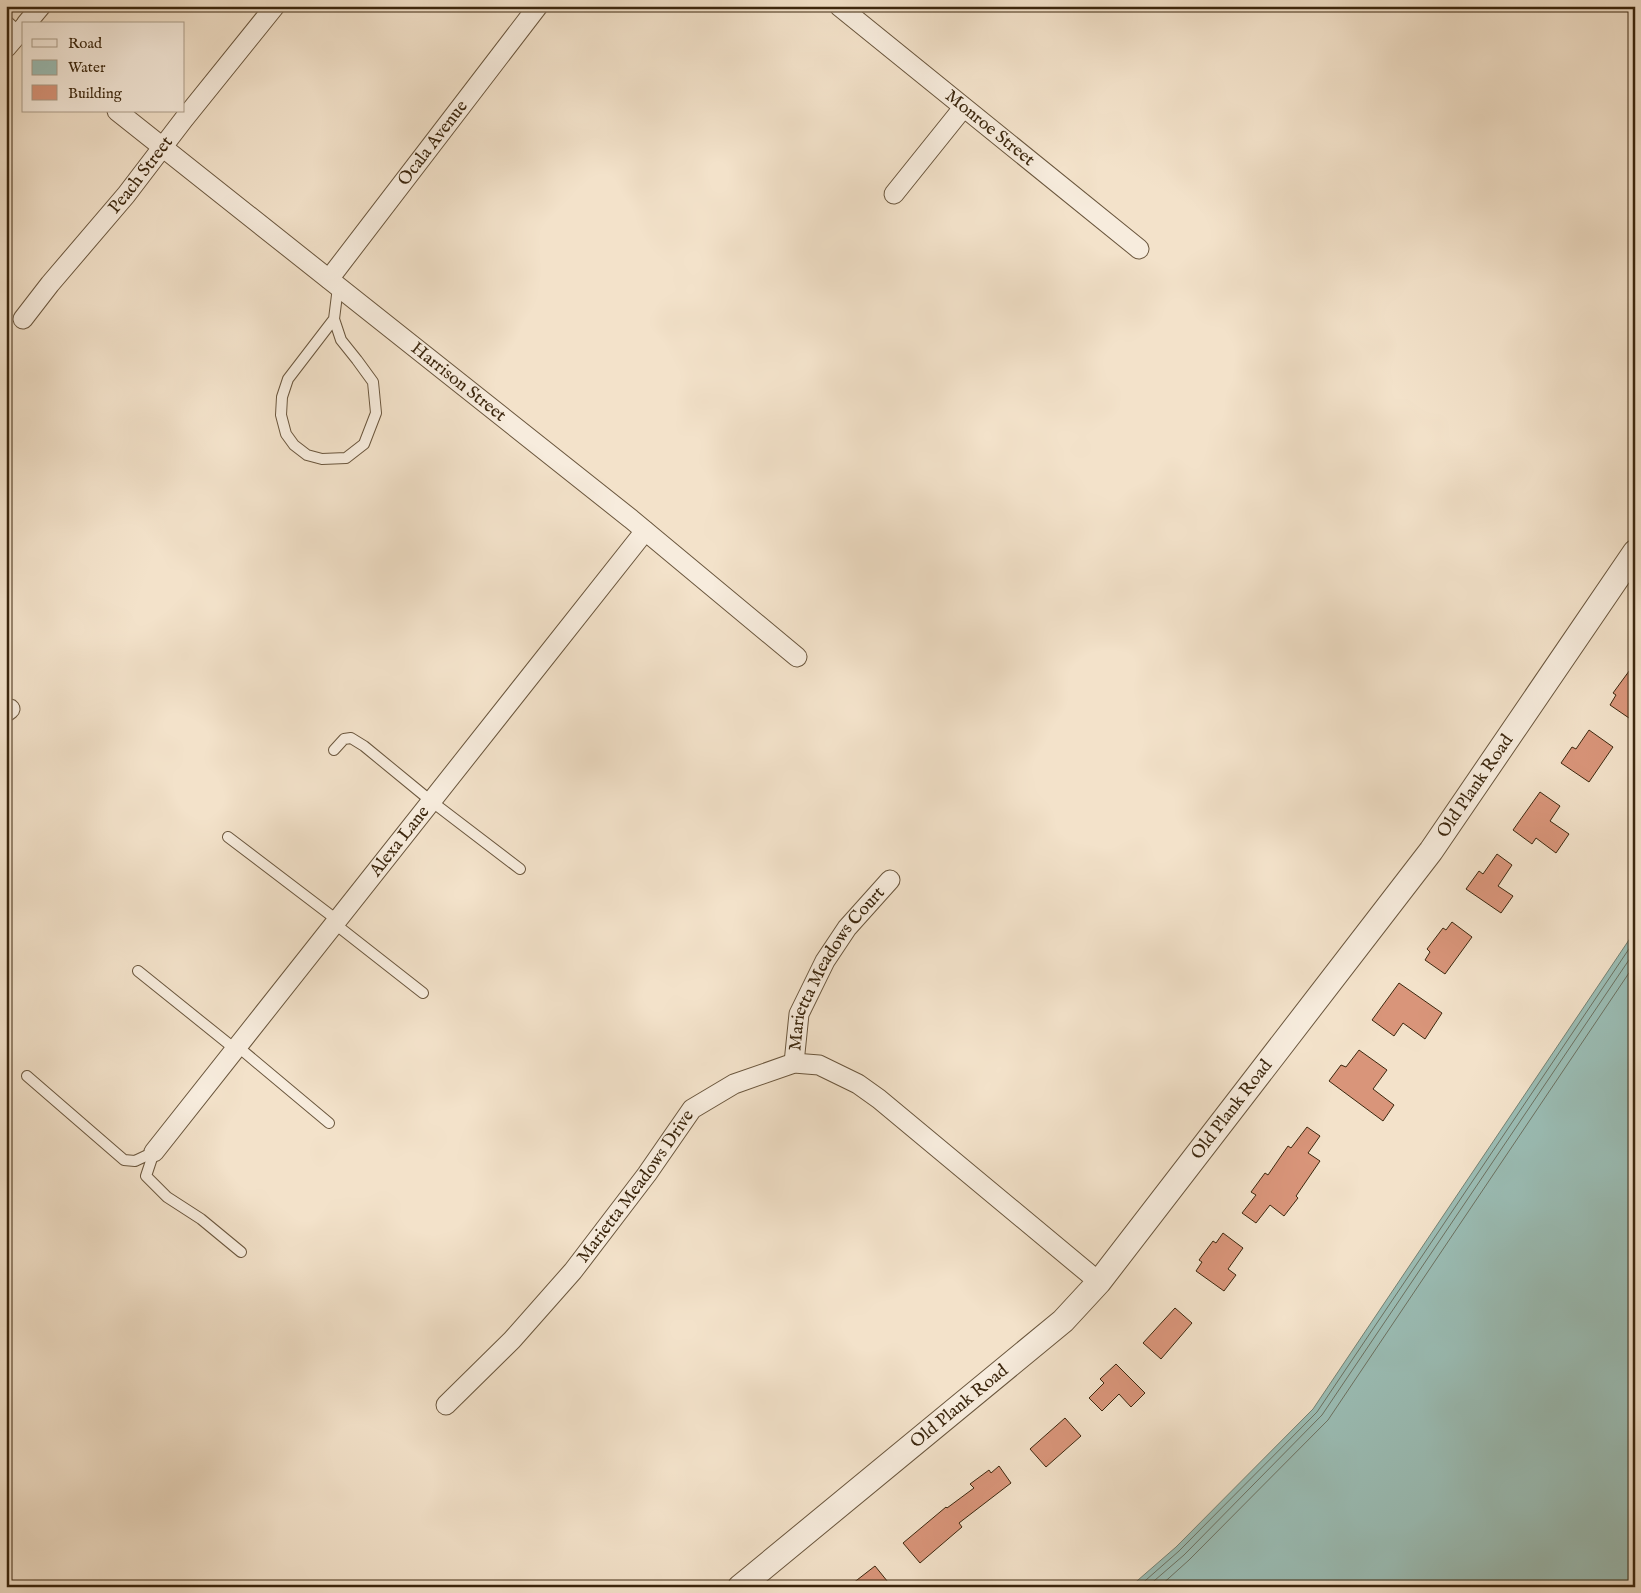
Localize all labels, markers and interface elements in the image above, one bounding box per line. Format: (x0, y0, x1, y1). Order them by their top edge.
legend (22, 22, 185, 112)
text: Road (68, 34, 103, 53)
text: Water (68, 58, 106, 77)
text: Building (68, 84, 123, 103)
street label: Monroe Street (940, 85, 1039, 171)
street label: Ocala Avenue (393, 96, 473, 191)
street label: Peach Street (103, 132, 178, 219)
street label: Harrison Street (406, 337, 511, 427)
street label: Old Plank Road (1432, 730, 1519, 842)
street label: Alexa Lane (364, 801, 435, 882)
street label: Marietta Meadows Court (784, 882, 890, 1052)
street label: Old Plank Road (1186, 1055, 1278, 1164)
street label: Marietta Meadows Drive (572, 1105, 699, 1268)
street label: Old Plank Road (905, 1359, 1013, 1454)

